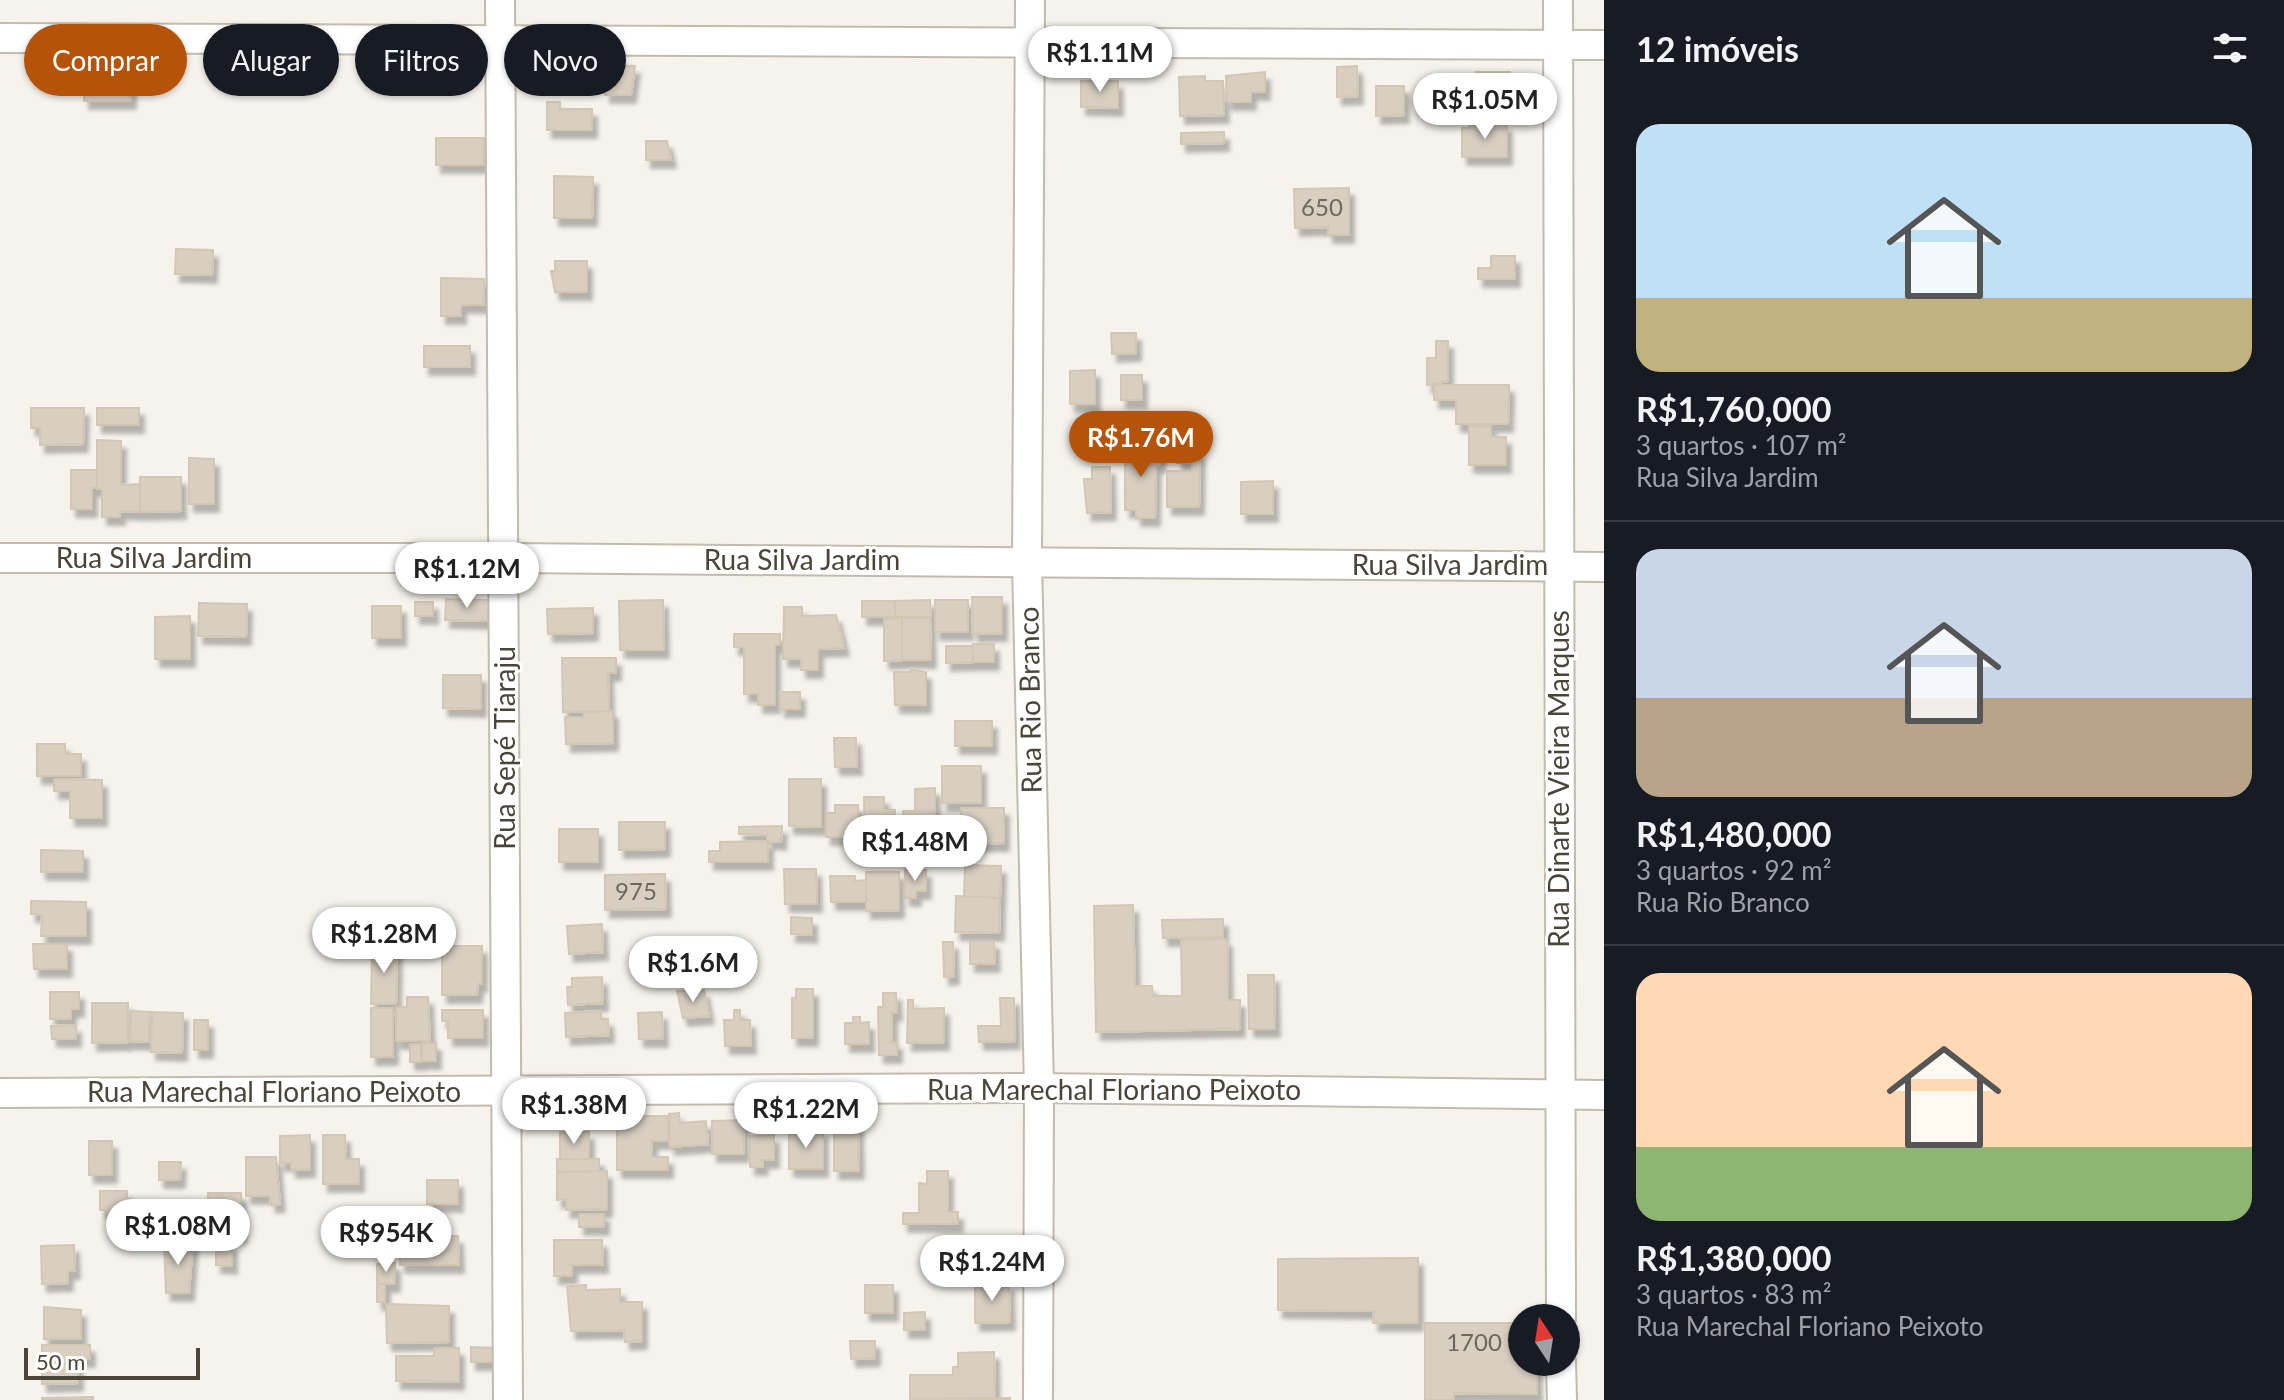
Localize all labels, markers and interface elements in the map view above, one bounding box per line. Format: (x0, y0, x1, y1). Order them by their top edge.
chip: Comprar (24, 24, 187, 96)
chip: Alugar (203, 24, 339, 96)
chip: Filtros (355, 24, 488, 96)
chip: Novo (504, 24, 626, 96)
pin: R$1.11M (1026, 26, 1174, 94)
icon: filters (2208, 26, 2252, 70)
text: 12 imóveis (1636, 28, 1799, 69)
text: R$1.11M (1046, 36, 1154, 68)
pin: R$1.05M (1411, 73, 1559, 141)
text: R$1.05M (1431, 83, 1539, 115)
icon: home (1872, 176, 2016, 320)
house number: 650 (1301, 192, 1343, 221)
text: R$1,760,000 (1636, 388, 1832, 429)
pin: R$1.76M (1067, 411, 1215, 479)
text: R$1.76M (1087, 421, 1195, 453)
text: 3 quartos · 107 m² (1636, 429, 1846, 461)
text: Rua Silva Jardim (1636, 461, 1819, 493)
street label: Rua Silva Jardim (56, 540, 252, 574)
pin: R$1.12M (393, 542, 541, 610)
street label: Rua Silva Jardim (704, 542, 900, 576)
street label: Rua Silva Jardim (1352, 547, 1548, 581)
text: R$1.12M (413, 552, 521, 584)
icon: home (1872, 601, 2016, 745)
street label: Rua Rio Branco (1010, 606, 1048, 794)
street label: Rua Dinarte Vieira Marques (1541, 610, 1575, 948)
street label: Rua Sepé Tiaraju (487, 646, 521, 850)
text: R$1,480,000 (1636, 813, 1832, 854)
pin: R$1.48M (841, 815, 989, 883)
text: R$1.48M (861, 825, 969, 857)
text: 3 quartos · 92 m² (1636, 854, 1831, 886)
house number: 975 (615, 876, 657, 905)
text: Rua Rio Branco (1636, 886, 1810, 918)
pin: R$1.28M (310, 907, 458, 975)
text: R$1.28M (330, 917, 438, 949)
pin: R$1.6M (628, 936, 758, 1004)
text: R$1.6M (647, 946, 739, 978)
icon: home (1872, 1025, 2016, 1169)
street label: Rua Marechal Floriano Peixoto (927, 1072, 1301, 1106)
street label: Rua Marechal Floriano Peixoto (87, 1074, 461, 1108)
pin: R$1.38M (500, 1078, 648, 1146)
pin: R$1.22M (732, 1082, 880, 1150)
text: R$1.38M (520, 1088, 628, 1120)
text: R$1.22M (752, 1092, 860, 1124)
pin: R$1.08M (104, 1199, 252, 1267)
pin: R$954K (321, 1206, 451, 1274)
text: R$1.08M (124, 1209, 232, 1241)
text: R$954K (339, 1216, 433, 1248)
pin: R$1.24M (918, 1235, 1066, 1303)
text: R$1,380,000 (1636, 1237, 1832, 1278)
text: R$1.24M (938, 1245, 1046, 1277)
text: 3 quartos · 83 m² (1636, 1278, 1831, 1310)
north arrow (1508, 1304, 1580, 1376)
map controls (1508, 1304, 1580, 1376)
text: Rua Marechal Floriano Peixoto (1636, 1310, 1983, 1342)
house number: 1700 (1446, 1327, 1502, 1356)
scale bar (24, 1344, 200, 1380)
text: 50 m (36, 1348, 85, 1375)

